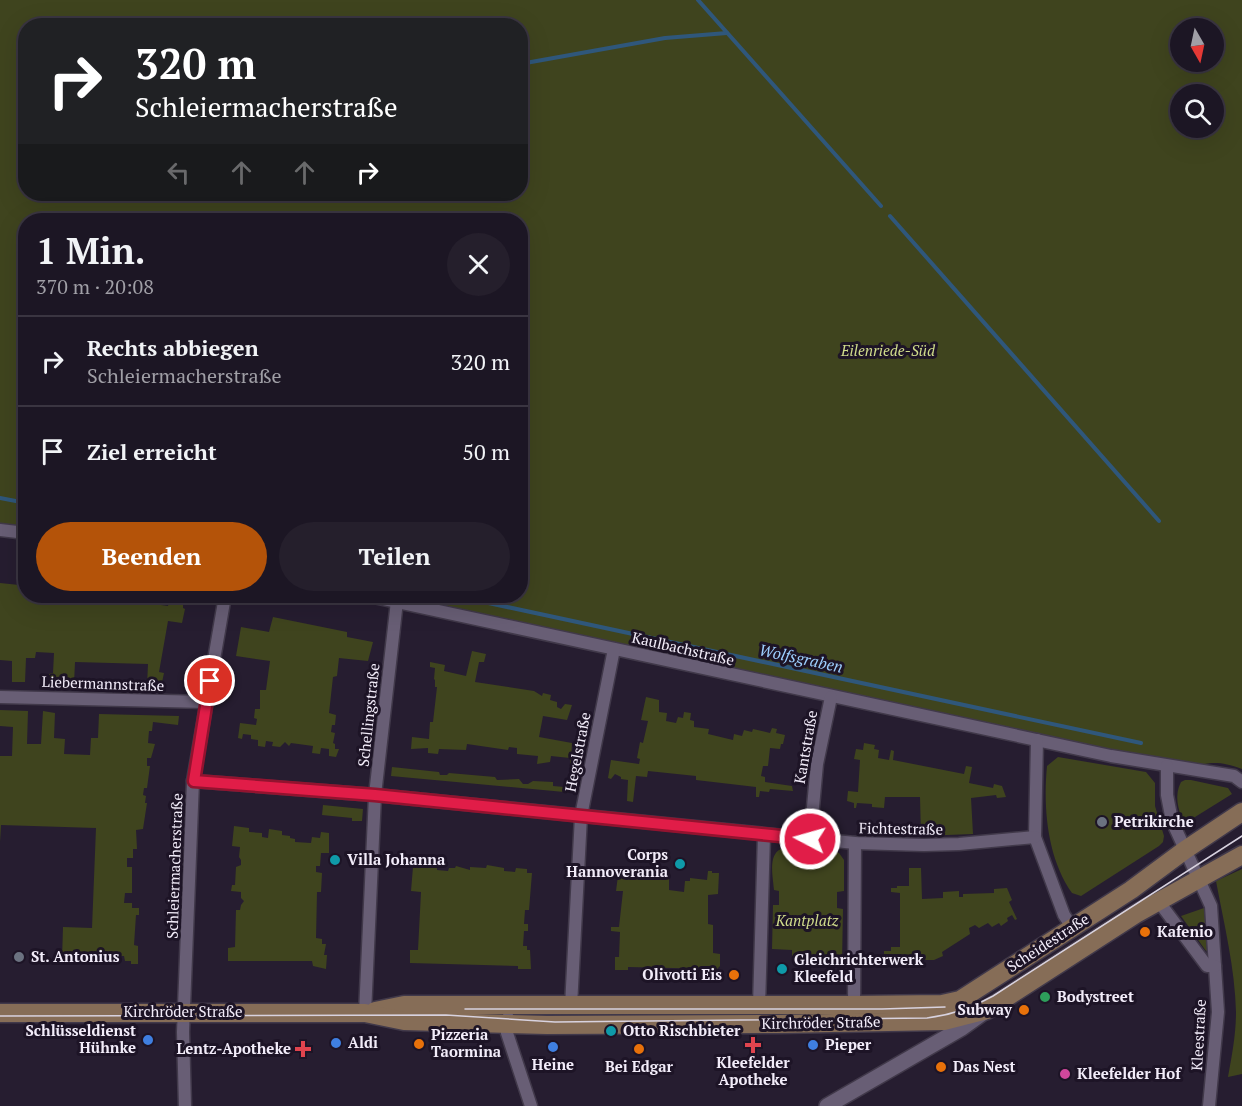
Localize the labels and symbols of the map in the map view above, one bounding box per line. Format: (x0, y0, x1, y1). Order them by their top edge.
north arrow (1170, 18, 1224, 72)
park label: Eilenriede-Süd (840, 340, 936, 360)
street label: Kaulbachstraße (630, 627, 736, 670)
water label: Wolfsgraben (757, 638, 845, 678)
pin (184, 655, 235, 706)
street label: Schellingstraße (353, 662, 383, 768)
street label: Liebermannstraße (41, 671, 165, 695)
street label: Kantstraße (789, 709, 821, 785)
street label: Hegelstraße (559, 710, 595, 793)
street label: Schleiermacherstraße (161, 793, 187, 939)
position arrow (778, 807, 842, 871)
place label: Petrikirche (1114, 811, 1194, 831)
marker: Petrikirche (1095, 815, 1109, 829)
street label: Fichtestraße (859, 817, 943, 839)
place label: Corps Hannoverania (566, 844, 669, 881)
place label: Villa Johanna (347, 849, 446, 869)
marker: Villa Johanna (328, 853, 342, 867)
marker: Corps Hannoverania (673, 857, 687, 871)
street label: Scheidestraße (1002, 908, 1092, 976)
park label: Kantplatz (775, 910, 839, 930)
place label: Kafenio (1157, 921, 1213, 941)
marker: Kafenio (1138, 925, 1152, 939)
place label: St. Antonius (31, 946, 120, 966)
place label: Gleichrichterwerk Kleefeld (794, 949, 924, 986)
marker: St. Antonius (12, 950, 26, 964)
marker: Gleichrichterwerk Kleefeld (775, 962, 789, 976)
place label: Olivotti Eis (642, 964, 722, 984)
marker: Olivotti Eis (727, 968, 741, 982)
place label: Bodystreet (1057, 986, 1134, 1006)
marker: Bodystreet (1038, 990, 1052, 1004)
place label: Subway (958, 999, 1013, 1019)
street label: Kleestraße (1186, 999, 1210, 1071)
street label: Kirchröder Straße (123, 1001, 243, 1021)
marker: Subway (1017, 1003, 1031, 1017)
street label: Kirchröder Straße (761, 1011, 881, 1033)
place label: Schlüsseldienst Hühnke (25, 1020, 136, 1057)
place label: Otto Rischbieter (623, 1020, 741, 1040)
place label: Pizzeria Taormina (431, 1024, 502, 1061)
marker: Otto Rischbieter (604, 1024, 618, 1038)
place label: Aldi (348, 1032, 378, 1052)
marker: Schlüsseldienst Hühnke (141, 1033, 155, 1047)
place label: Pieper (825, 1034, 872, 1054)
marker: Aldi (329, 1036, 343, 1050)
marker: Pizzeria Taormina (412, 1037, 426, 1051)
place label: Lentz-Apotheke (176, 1038, 291, 1058)
marker: Kleefelder Apotheke (746, 1038, 760, 1052)
marker: Pieper (806, 1038, 820, 1052)
marker: Heine (546, 1040, 560, 1054)
marker: Lentz-Apotheke (296, 1042, 310, 1056)
marker: Bei Edgar (632, 1042, 646, 1056)
place label: Kleefelder Apotheke (716, 1052, 790, 1089)
place label: Heine (532, 1054, 574, 1074)
place label: Bei Edgar (605, 1056, 674, 1076)
place label: Das Nest (953, 1056, 1015, 1076)
marker: Das Nest (934, 1060, 948, 1074)
place label: Kleefelder Hof (1077, 1063, 1182, 1083)
marker: Kleefelder Hof (1058, 1067, 1072, 1081)

